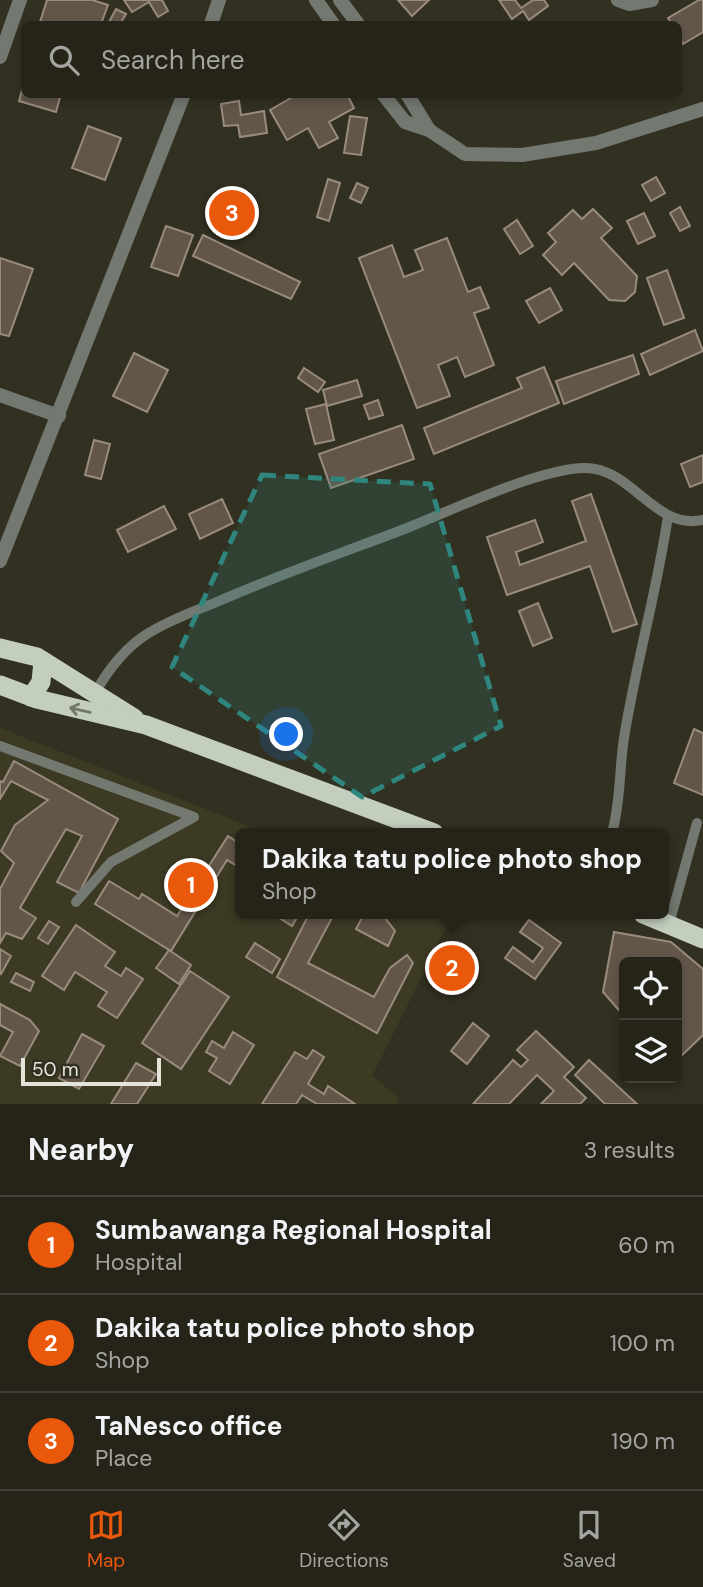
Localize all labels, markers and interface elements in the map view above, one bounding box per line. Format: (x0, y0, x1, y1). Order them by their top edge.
search box (21, 21, 682, 98)
icon: search (45, 41, 83, 79)
text: Search here (101, 43, 244, 77)
pin: 3 (209, 187, 255, 239)
one-way arrow (69, 703, 92, 716)
your location (269, 717, 303, 751)
popup (235, 828, 669, 919)
text: Dakika tatu police photo shop (262, 842, 642, 876)
pin: 1 (168, 859, 214, 911)
text: Shop (262, 876, 317, 906)
pin: 2 (429, 942, 475, 994)
map controls (619, 957, 682, 1083)
button: locate (619, 957, 682, 1020)
button: layers (619, 1020, 682, 1083)
scale bar (21, 1055, 161, 1087)
text: 50 m (32, 1057, 79, 1082)
text: Nearby (28, 1130, 134, 1169)
text: 3 results (584, 1135, 675, 1165)
text: Sumbawanga Regional Hospital (95, 1213, 492, 1247)
text: 1 (47, 1230, 55, 1260)
text: 60 m (618, 1230, 675, 1260)
text: Hospital (95, 1247, 182, 1277)
text: Dakika tatu police photo shop (95, 1311, 475, 1345)
text: 2 (44, 1328, 58, 1358)
text: 100 m (610, 1328, 675, 1358)
text: Shop (95, 1345, 150, 1375)
text: TaNesco office (95, 1409, 283, 1443)
text: 3 (44, 1426, 58, 1456)
text: 190 m (611, 1426, 675, 1456)
text: Place (95, 1443, 152, 1473)
tab: Map (87, 1506, 125, 1573)
tab: Directions (299, 1506, 389, 1573)
tab: Saved (563, 1506, 616, 1573)

